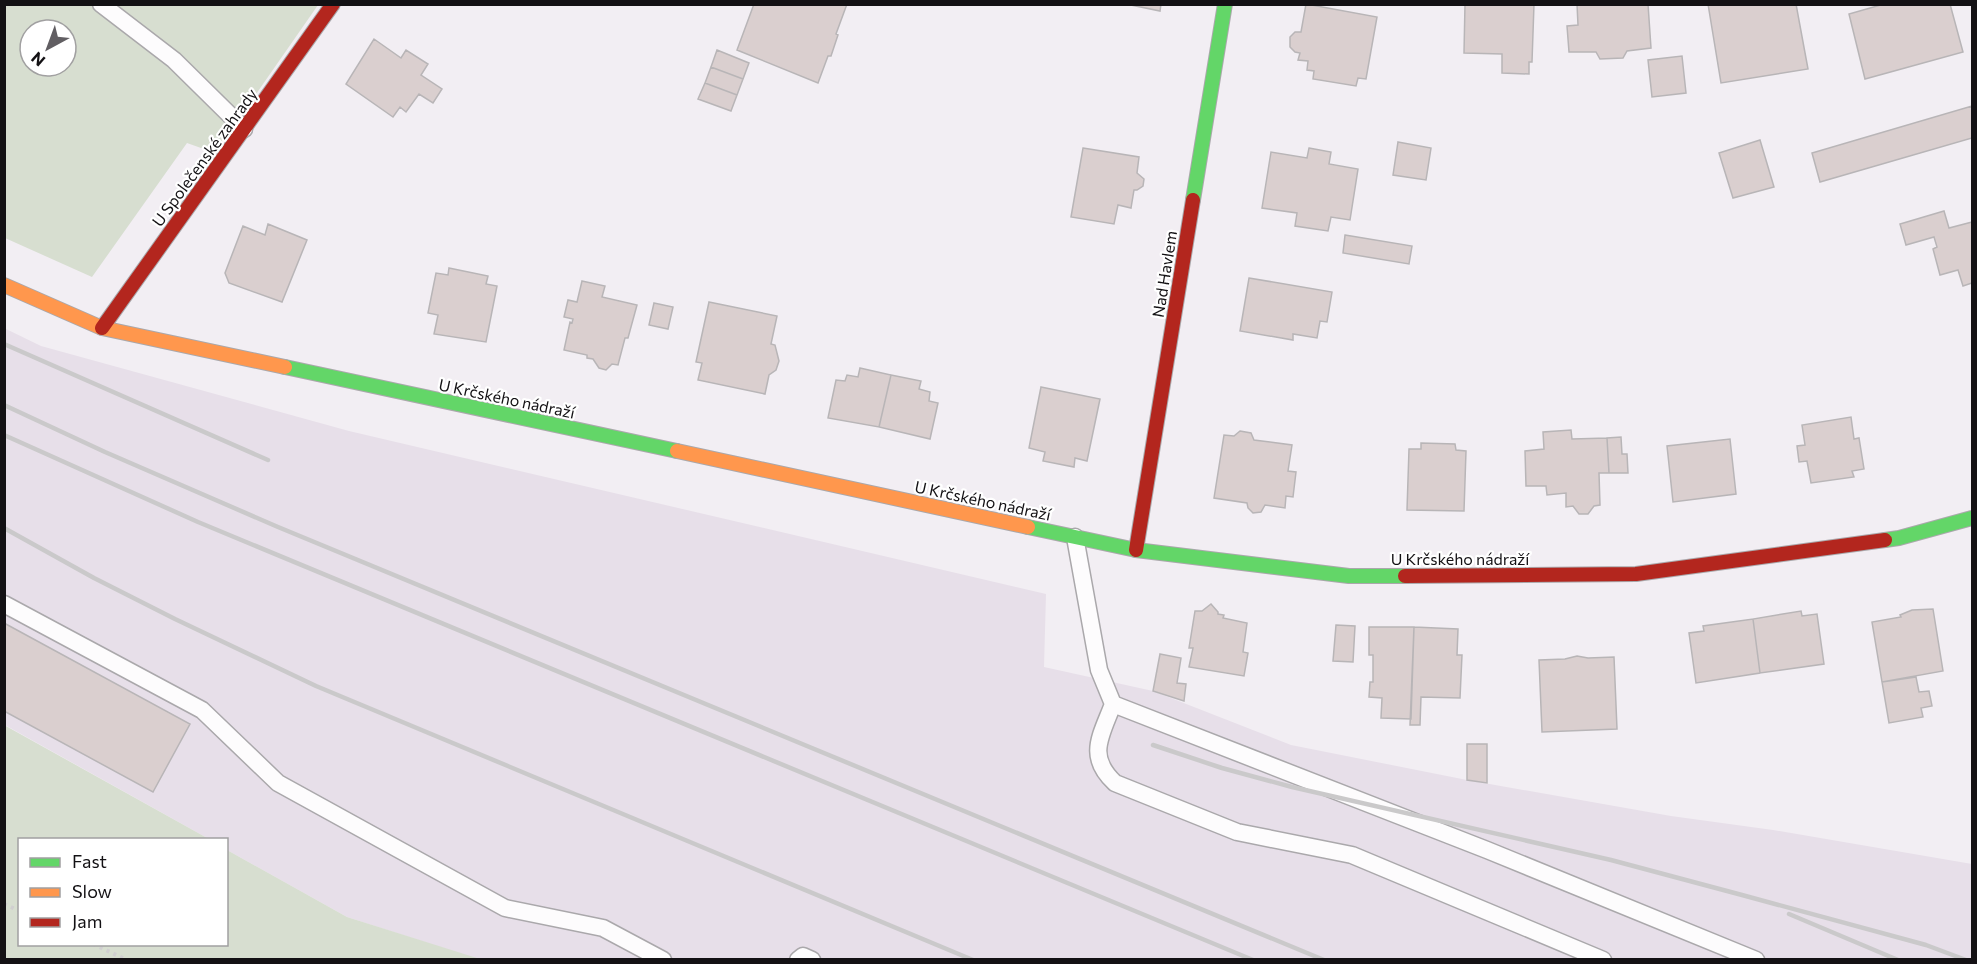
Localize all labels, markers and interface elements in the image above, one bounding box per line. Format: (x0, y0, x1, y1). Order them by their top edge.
north arrow (18, 18, 78, 78)
text: N (27, 49, 49, 71)
street label: U Společenské zahrady (148, 84, 260, 230)
street label: Nad Havlem (1148, 229, 1180, 319)
street label: U Krčského nádraží (437, 374, 578, 422)
street label: U Krčského nádraží (913, 476, 1054, 524)
street label: U Krčského nádraží (1391, 549, 1530, 568)
legend (18, 838, 228, 946)
text: Fast (72, 850, 107, 872)
text: Slow (72, 880, 112, 902)
text: Jam (72, 910, 102, 932)

